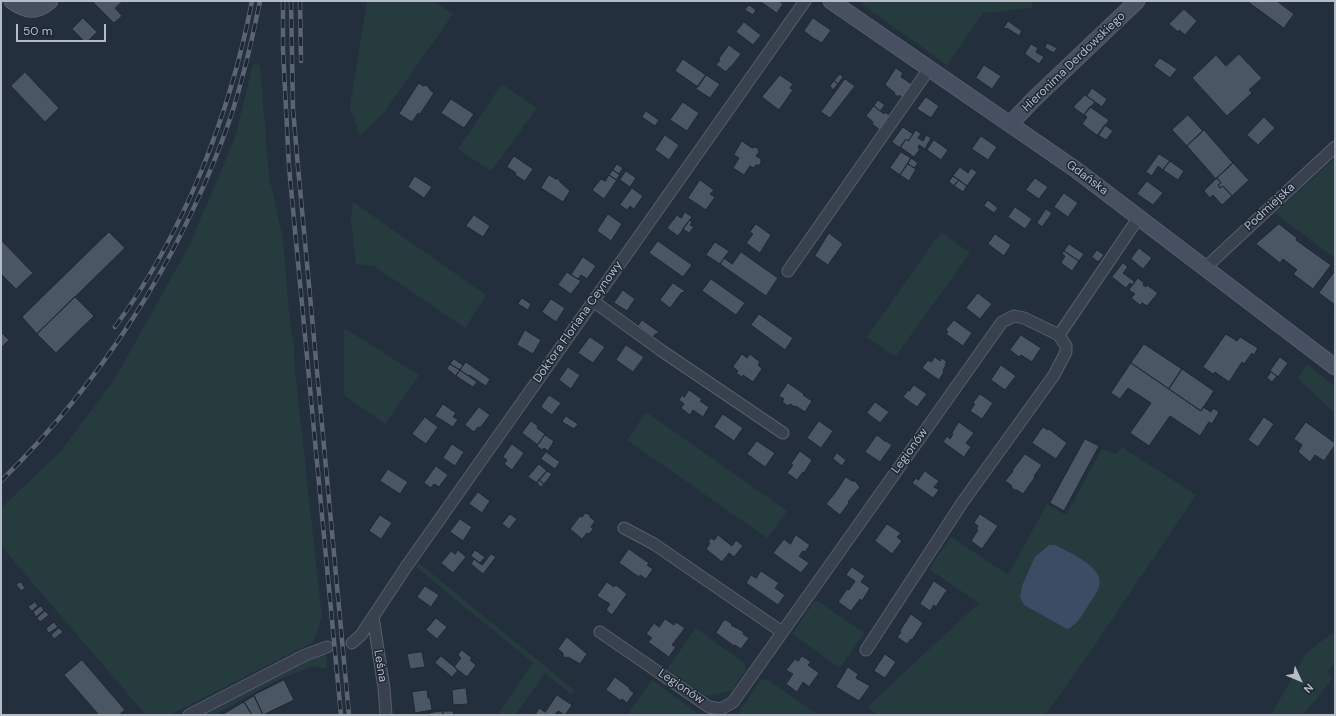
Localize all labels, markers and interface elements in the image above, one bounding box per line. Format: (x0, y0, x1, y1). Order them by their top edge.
street label: Hieronima Derdowskiego (1020, 9, 1128, 115)
scale bar (18, 16, 108, 42)
text: 50 m (23, 23, 52, 39)
street label: Gdańska (1063, 158, 1111, 198)
street label: Podmiejska (1242, 180, 1298, 234)
street label: Doktora Floriana Ceynowy (530, 258, 626, 386)
street label: Legionów (889, 426, 931, 476)
street label: Leśna (370, 649, 390, 683)
north arrow (1280, 660, 1320, 700)
street label: Legionów (655, 666, 707, 708)
text: N (1301, 681, 1316, 696)

